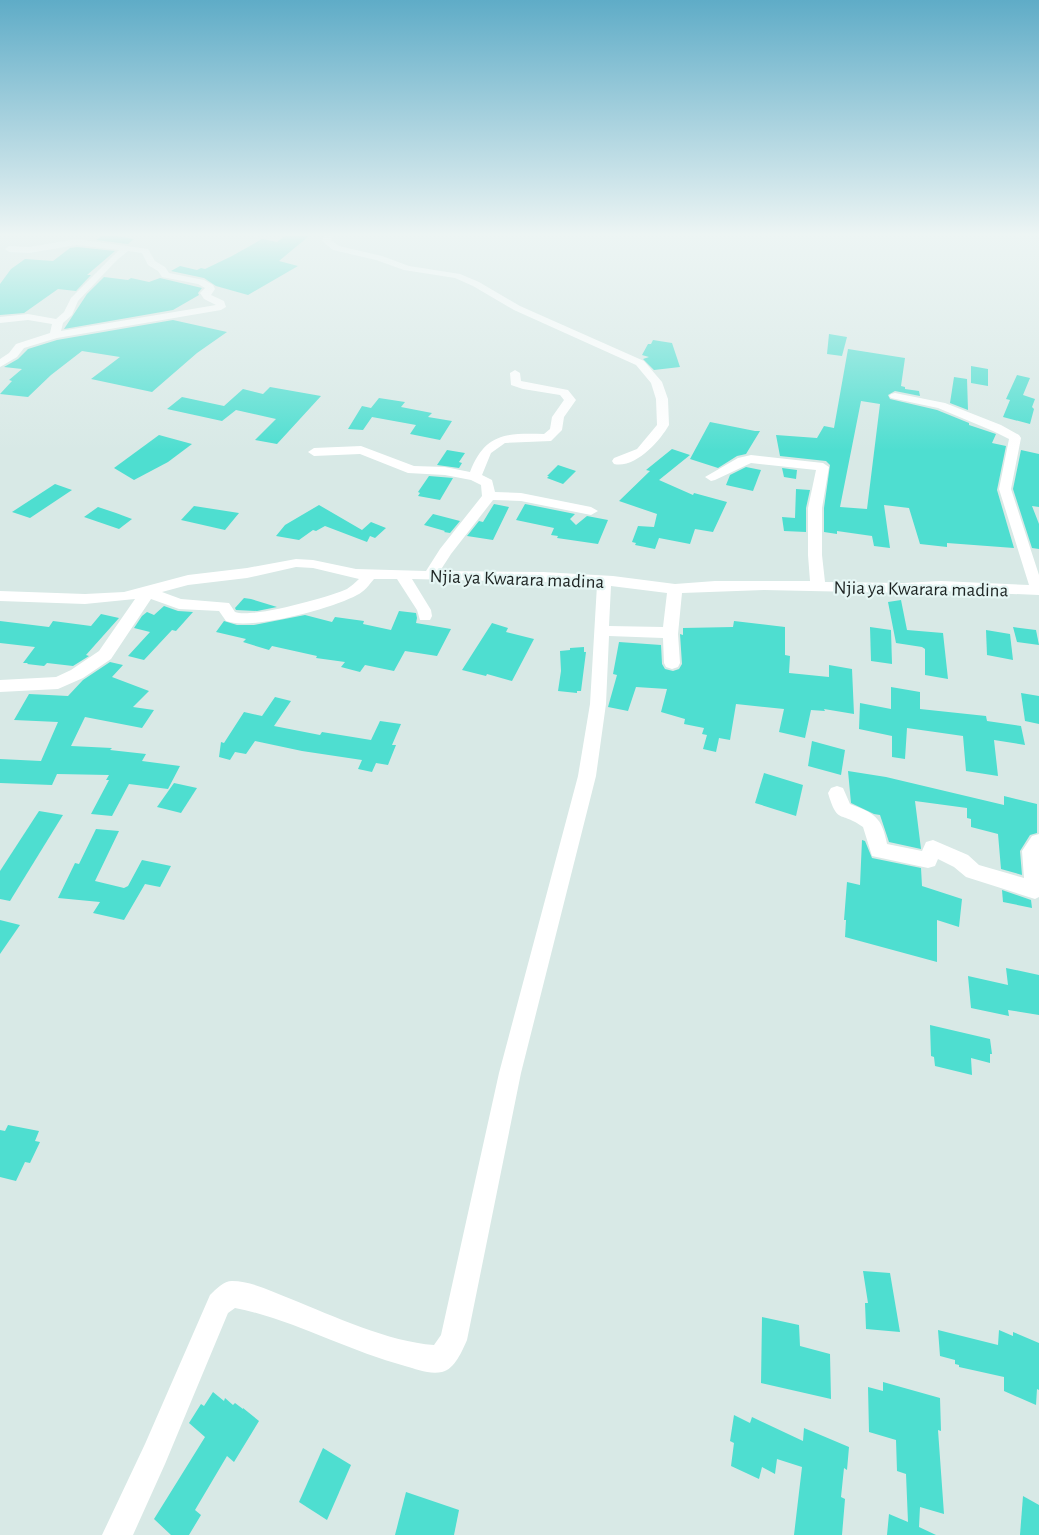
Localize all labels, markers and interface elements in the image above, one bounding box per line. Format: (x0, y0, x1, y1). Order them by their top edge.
street label: Njia ya Kwarara madina (429, 567, 605, 592)
street label: Njia ya Kwarara madina (834, 578, 1009, 601)

